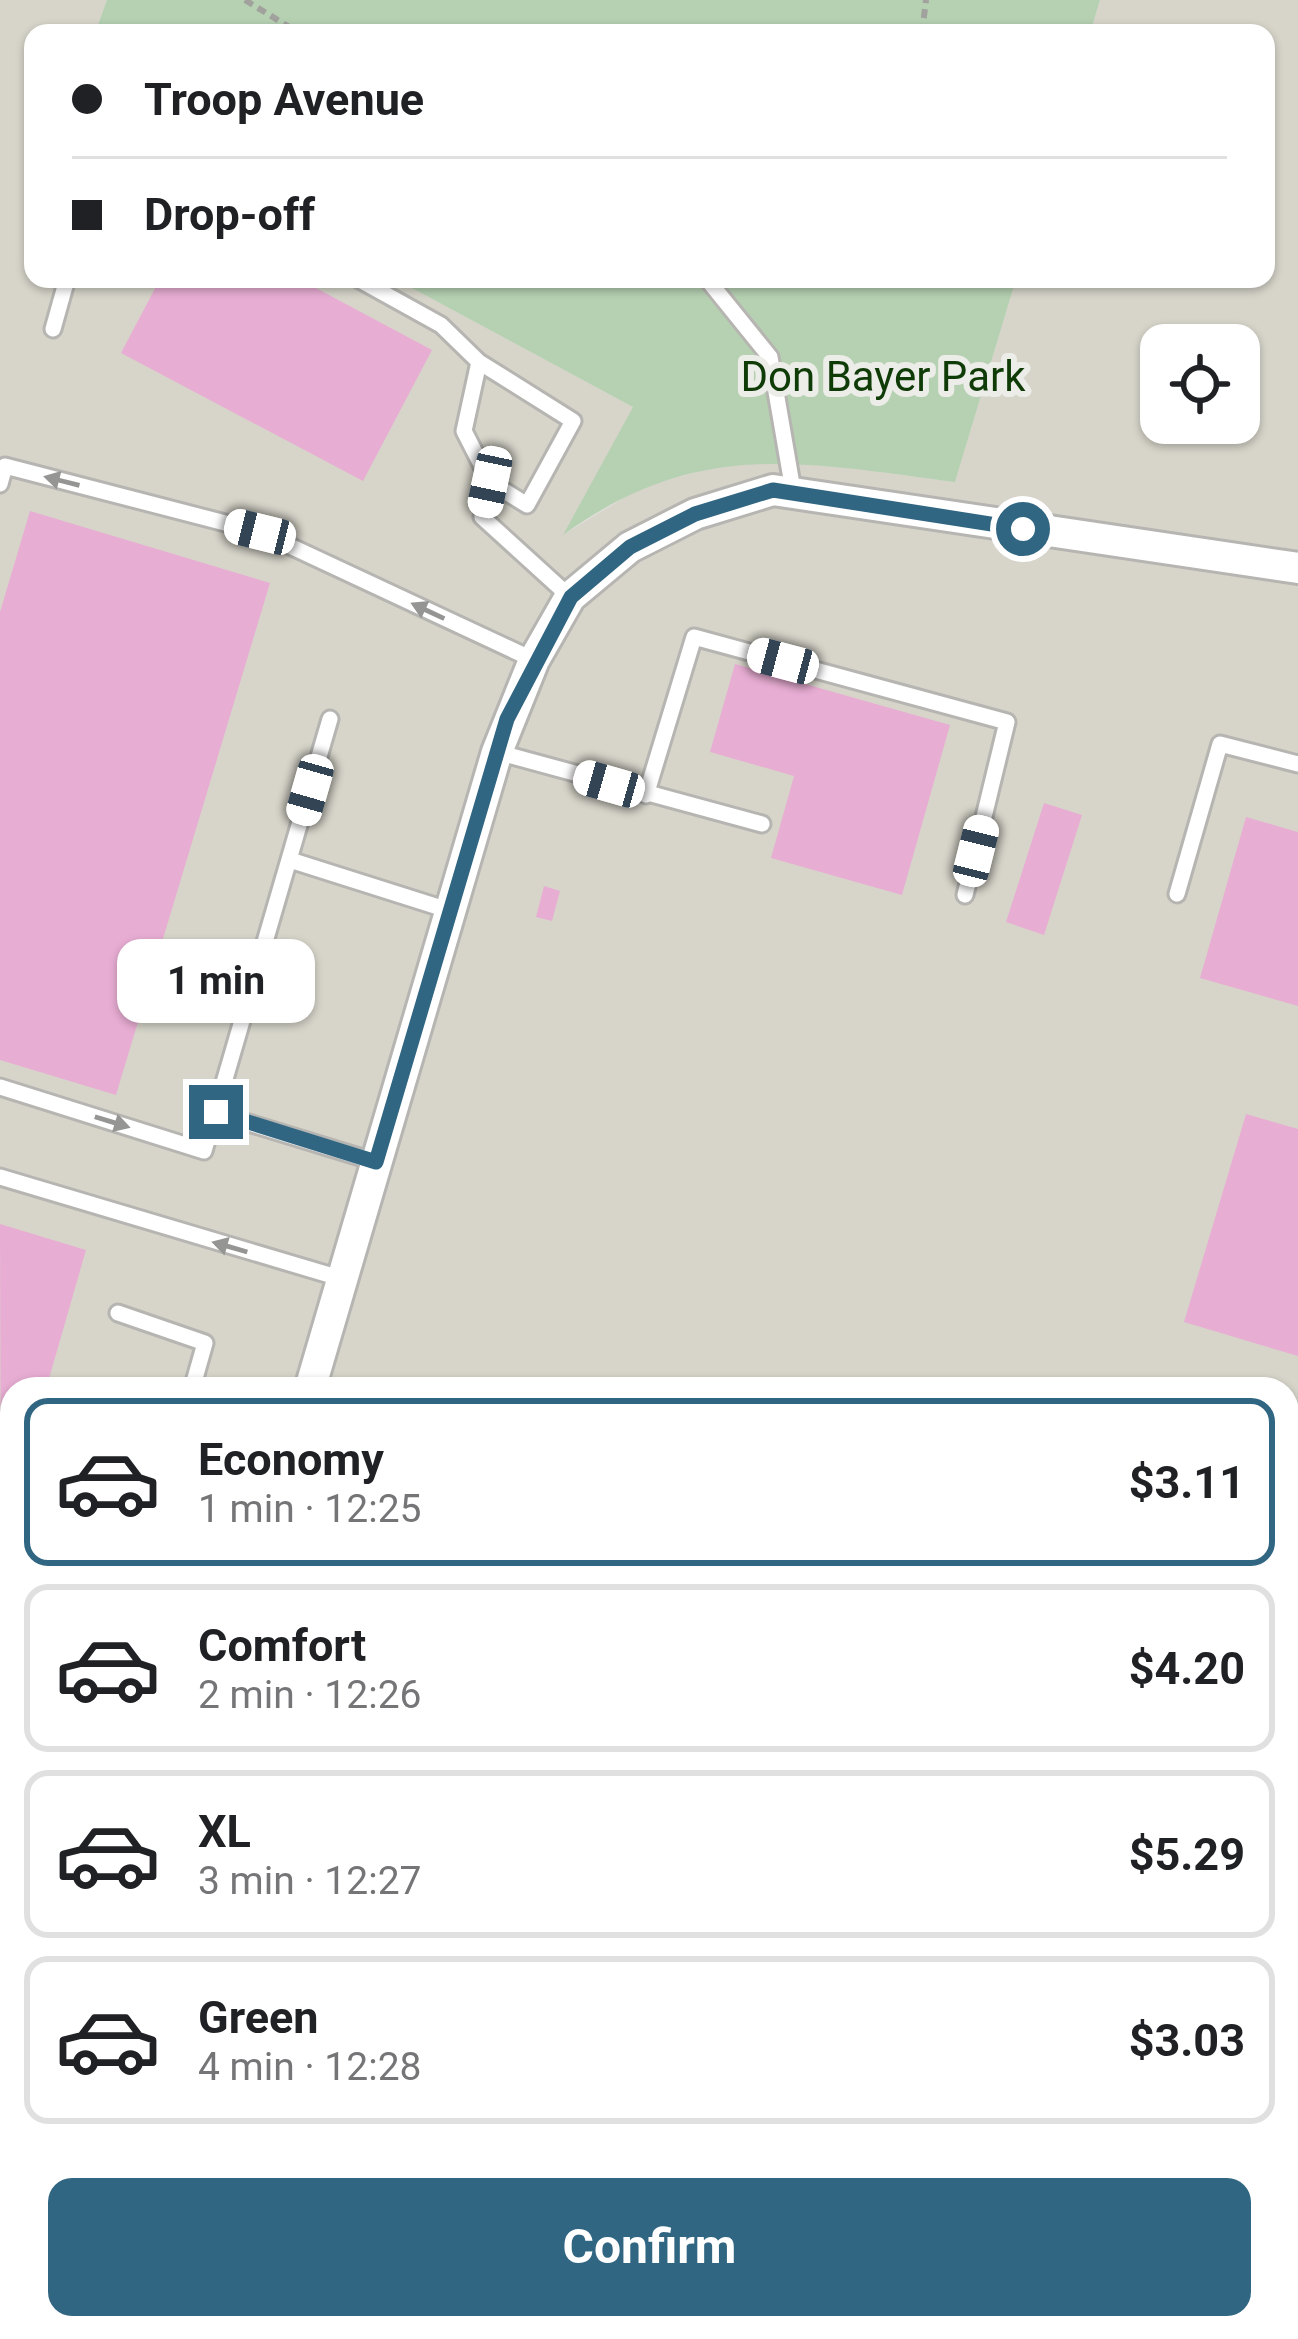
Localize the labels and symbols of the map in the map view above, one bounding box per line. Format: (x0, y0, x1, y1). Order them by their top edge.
park label: Don Bayer Park (741, 352, 1026, 401)
car (465, 443, 515, 521)
one-way arrow (43, 471, 80, 490)
route start (996, 502, 1050, 556)
car (221, 506, 299, 558)
one-way arrow (410, 600, 445, 620)
car (744, 634, 822, 688)
car (283, 750, 337, 830)
car (569, 757, 649, 811)
car (950, 812, 1002, 890)
callout: 1 min (117, 938, 315, 1022)
route end (189, 1085, 243, 1139)
one-way arrow (94, 1114, 131, 1132)
one-way arrow (212, 1237, 248, 1255)

